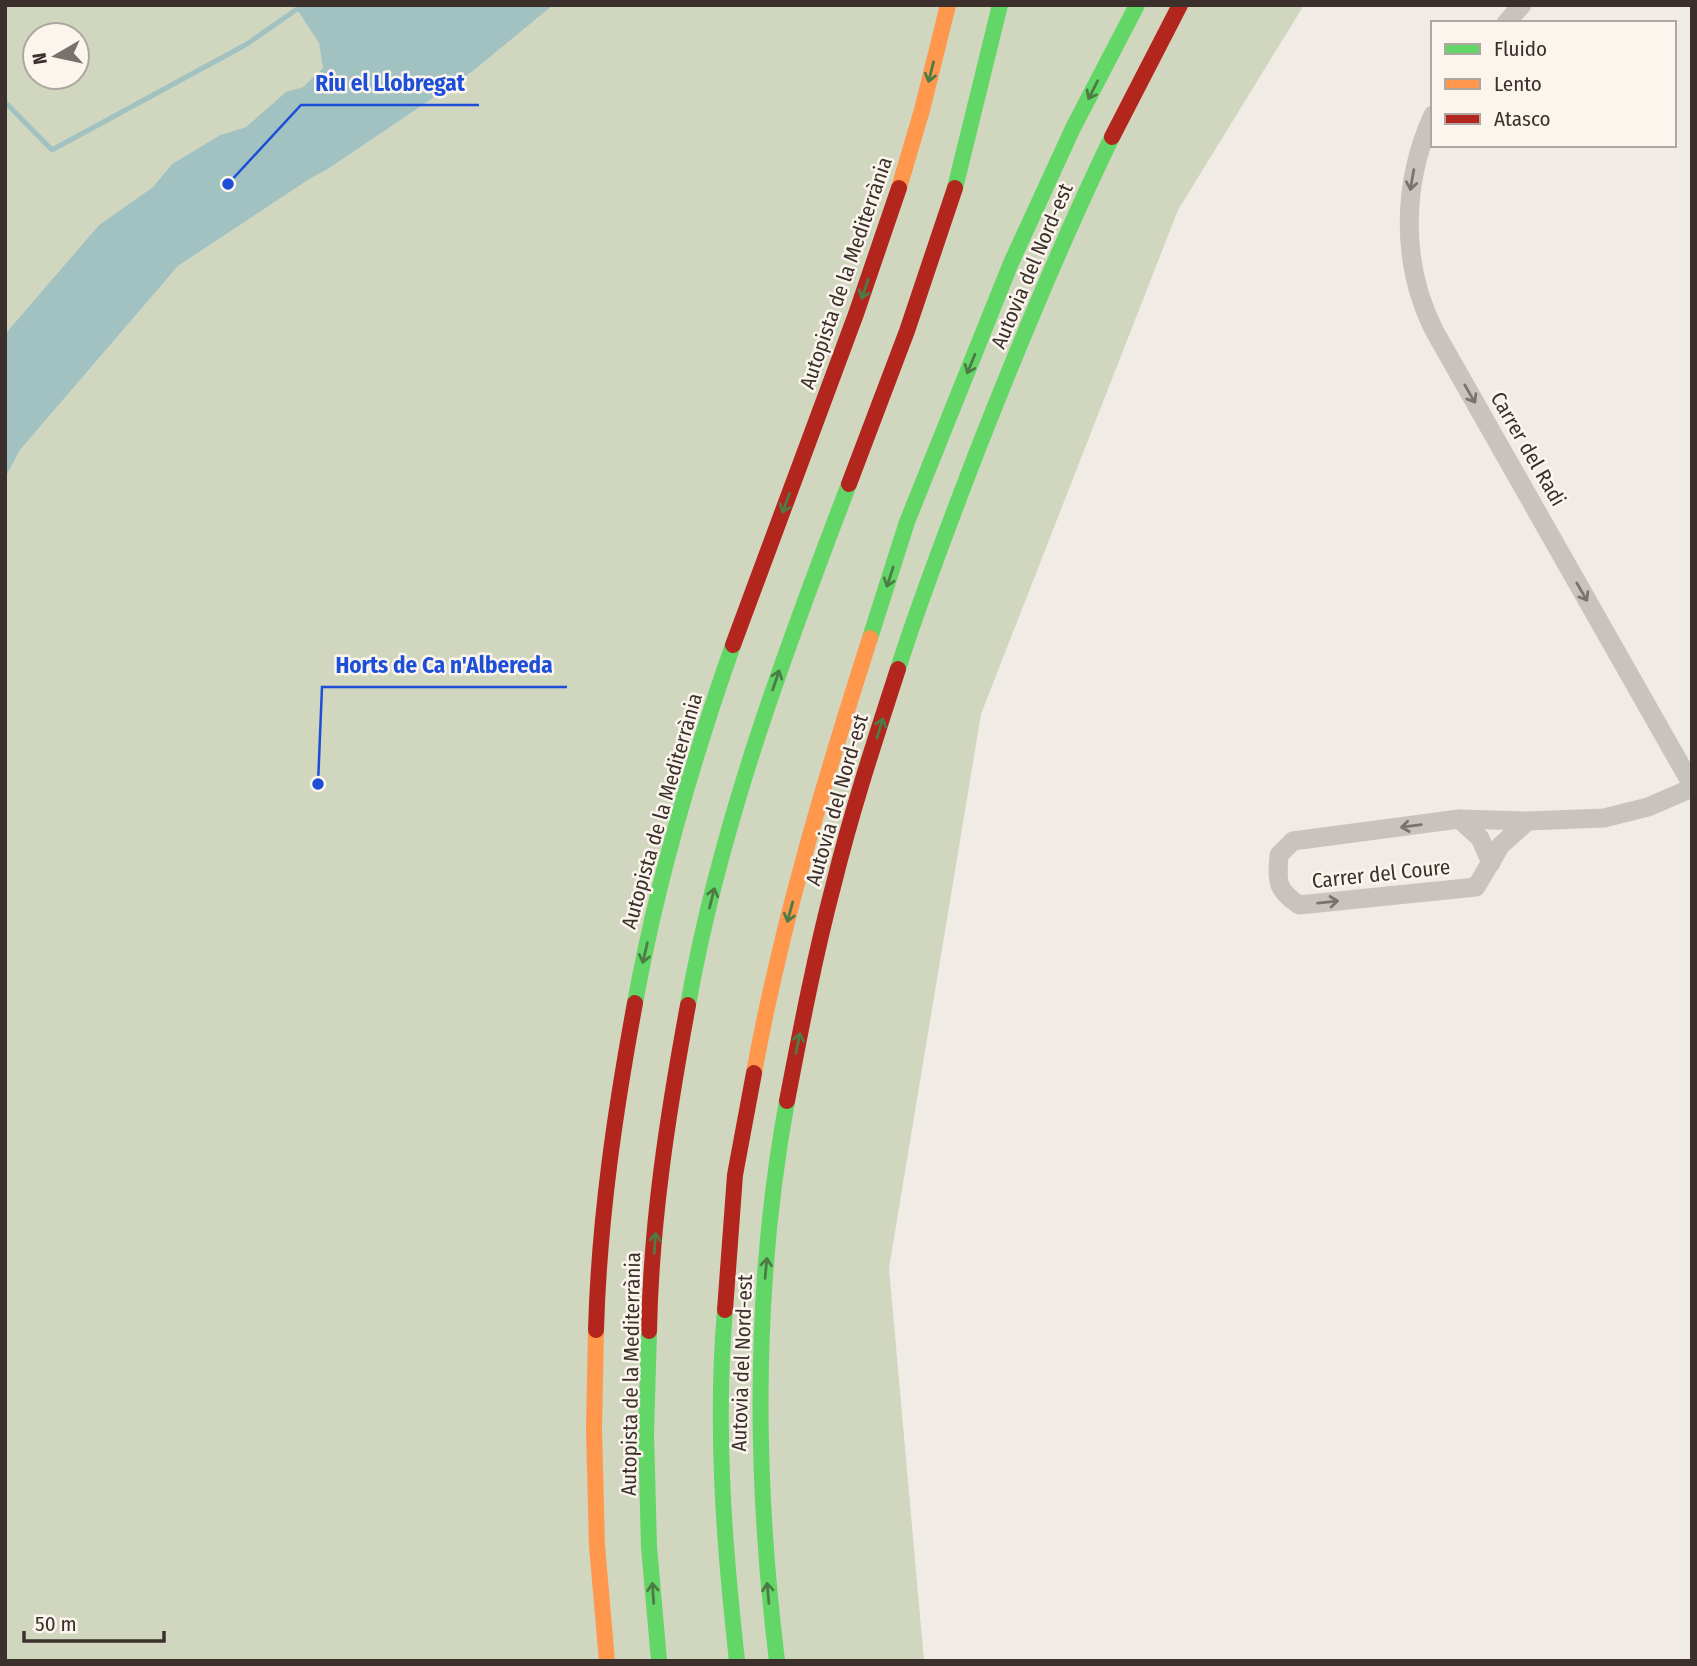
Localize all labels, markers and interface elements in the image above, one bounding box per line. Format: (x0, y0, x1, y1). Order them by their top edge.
north arrow (21, 21, 91, 91)
legend (1431, 21, 1676, 147)
text: Fluido (1494, 36, 1547, 62)
text: N (27, 51, 52, 66)
one-way arrow (924, 60, 937, 82)
callout: Riu el Llobregat (301, 61, 479, 105)
text: Riu el Llobregat (315, 69, 466, 97)
text: Lento (1494, 71, 1542, 97)
one-way arrow (1086, 79, 1100, 99)
text: Atasco (1494, 106, 1551, 132)
street label: Autopista de la Mediterrània (794, 153, 898, 393)
one-way arrow (1405, 168, 1418, 191)
street label: Autovia del Nord-est (985, 179, 1079, 353)
one-way arrow (858, 278, 871, 300)
one-way arrow (963, 353, 976, 375)
one-way arrow (1463, 383, 1477, 403)
street label: Carrer del Radi (1485, 387, 1571, 511)
one-way arrow (779, 491, 792, 513)
one-way arrow (882, 566, 895, 588)
one-way arrow (1575, 581, 1589, 601)
callout: Horts de Ca n'Albereda (322, 643, 567, 687)
text: Horts de Ca n'Albereda (335, 651, 553, 679)
one-way arrow (771, 670, 783, 692)
street label: Autopista de la Mediterrània (616, 690, 708, 932)
street label: Autovia del Nord-est (800, 711, 874, 889)
one-way arrow (874, 717, 887, 739)
one-way arrow (1401, 819, 1423, 832)
street label: Carrer del Coure (1311, 854, 1451, 894)
one-way arrow (706, 887, 719, 910)
one-way arrow (1316, 895, 1339, 908)
one-way arrow (782, 901, 795, 923)
one-way arrow (638, 941, 651, 964)
one-way arrow (791, 1032, 805, 1055)
one-way arrow (649, 1232, 662, 1255)
street label: Autopista de la Mediterrània (616, 1252, 646, 1496)
one-way arrow (760, 1257, 773, 1280)
street label: Autovia del Nord-est (726, 1274, 758, 1452)
one-way arrow (646, 1582, 659, 1605)
one-way arrow (762, 1582, 775, 1605)
scale bar (24, 1600, 164, 1644)
text: 50 m (35, 1611, 77, 1637)

